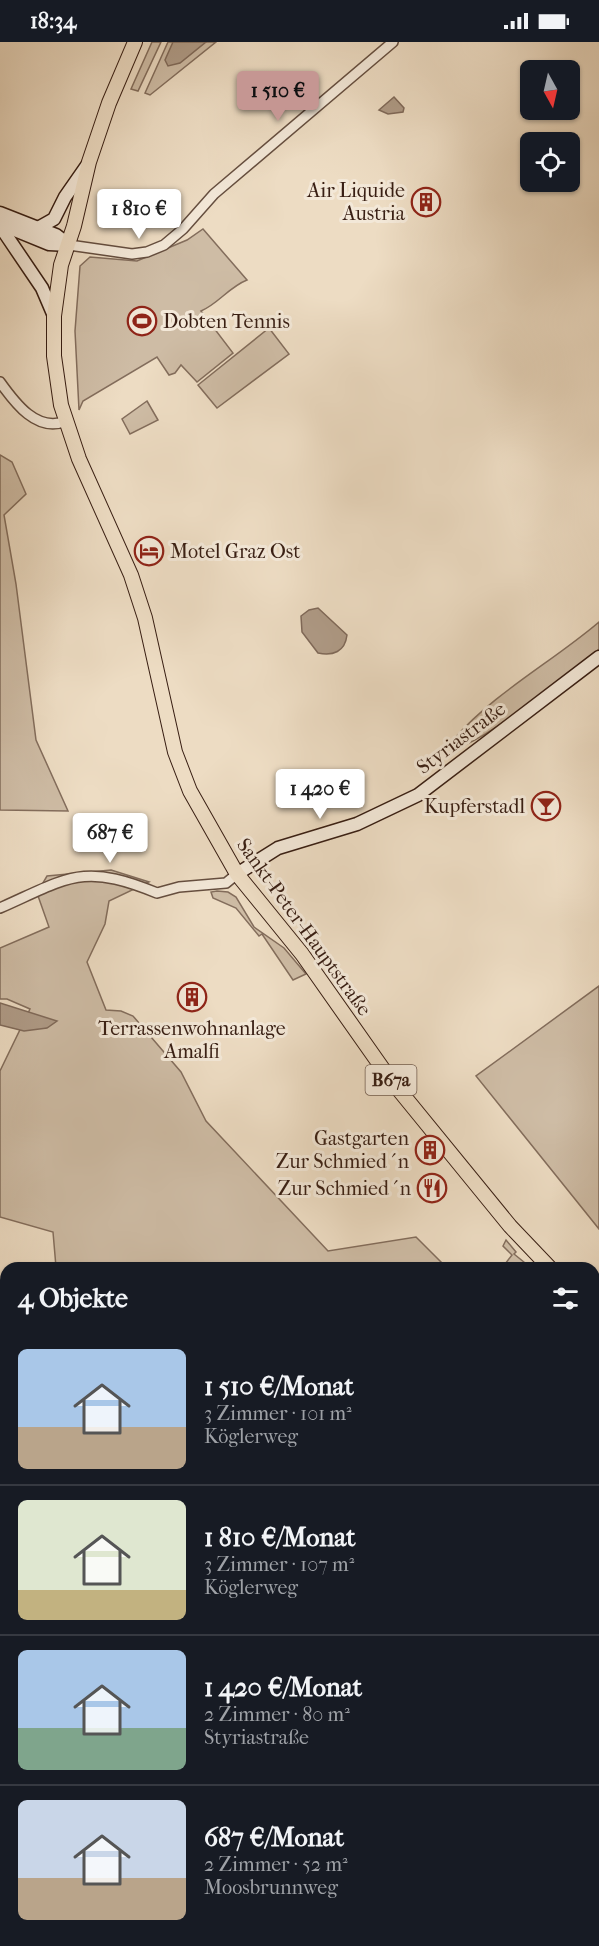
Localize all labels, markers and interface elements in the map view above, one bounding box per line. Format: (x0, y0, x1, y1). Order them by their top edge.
text: 18:34 (30, 8, 76, 34)
north arrow (520, 60, 580, 120)
map controls (520, 60, 580, 192)
pin: 1 510 € (223, 71, 333, 122)
text: 1 510 € (251, 79, 305, 102)
button: locate (520, 132, 580, 192)
place label: Air Liquide Austria (306, 179, 406, 225)
building icon: Air Liquide Austria (410, 186, 442, 218)
pin: 1 810 € (84, 189, 194, 240)
text: 1 810 € (111, 197, 167, 220)
sports icon: Dobten Tennis (126, 305, 158, 337)
place label: Dobten Tennis (163, 310, 290, 333)
hotel icon: Motel Graz Ost (133, 535, 165, 567)
place label: Motel Graz Ost (170, 540, 300, 563)
street label: Styriastraße (412, 697, 510, 779)
pin: 1 420 € (265, 769, 375, 820)
text: 1 420 € (290, 777, 350, 800)
bar icon: Kupferstadl (530, 790, 562, 822)
place label: Kupferstadl (424, 795, 525, 818)
pin: 687 € (68, 813, 152, 864)
text: 687 € (87, 821, 133, 844)
street label: Sankt-Peter-Hauptstraße (232, 834, 376, 1020)
building icon: Terrassenwohnanlage Amalfi (176, 981, 208, 1013)
place label: Terrassenwohnanlage Amalfi (98, 1017, 286, 1063)
road number: B67a (366, 1065, 416, 1095)
place label: Gastgarten Zur Schmied´n (276, 1127, 409, 1173)
building icon: Gastgarten Zur Schmied´n (414, 1134, 446, 1166)
restaurant icon: Zur Schmied´n (416, 1172, 448, 1204)
place label: Zur Schmied´n (278, 1177, 411, 1200)
icon: filters (549, 1282, 582, 1315)
text: 4 Objekte (18, 1283, 128, 1314)
text: 1 510 €/Monat (204, 1371, 354, 1402)
icon: home (66, 1373, 138, 1445)
text: 3 Zimmer · 101 m² (204, 1402, 352, 1425)
text: Köglerweg (204, 1425, 298, 1448)
text: 1 810 €/Monat (204, 1522, 356, 1553)
icon: home (66, 1524, 138, 1596)
text: 3 Zimmer · 107 m² (204, 1553, 354, 1576)
text: Köglerweg (204, 1576, 298, 1599)
text: 1 420 €/Monat (204, 1672, 362, 1703)
icon: home (66, 1674, 138, 1746)
text: 2 Zimmer · 80 m² (204, 1703, 350, 1726)
text: Styriastraße (204, 1726, 309, 1749)
text: 687 €/Monat (204, 1822, 344, 1853)
icon: home (66, 1824, 138, 1896)
text: 2 Zimmer · 52 m² (204, 1853, 348, 1876)
text: Moosbrunnweg (204, 1876, 338, 1899)

